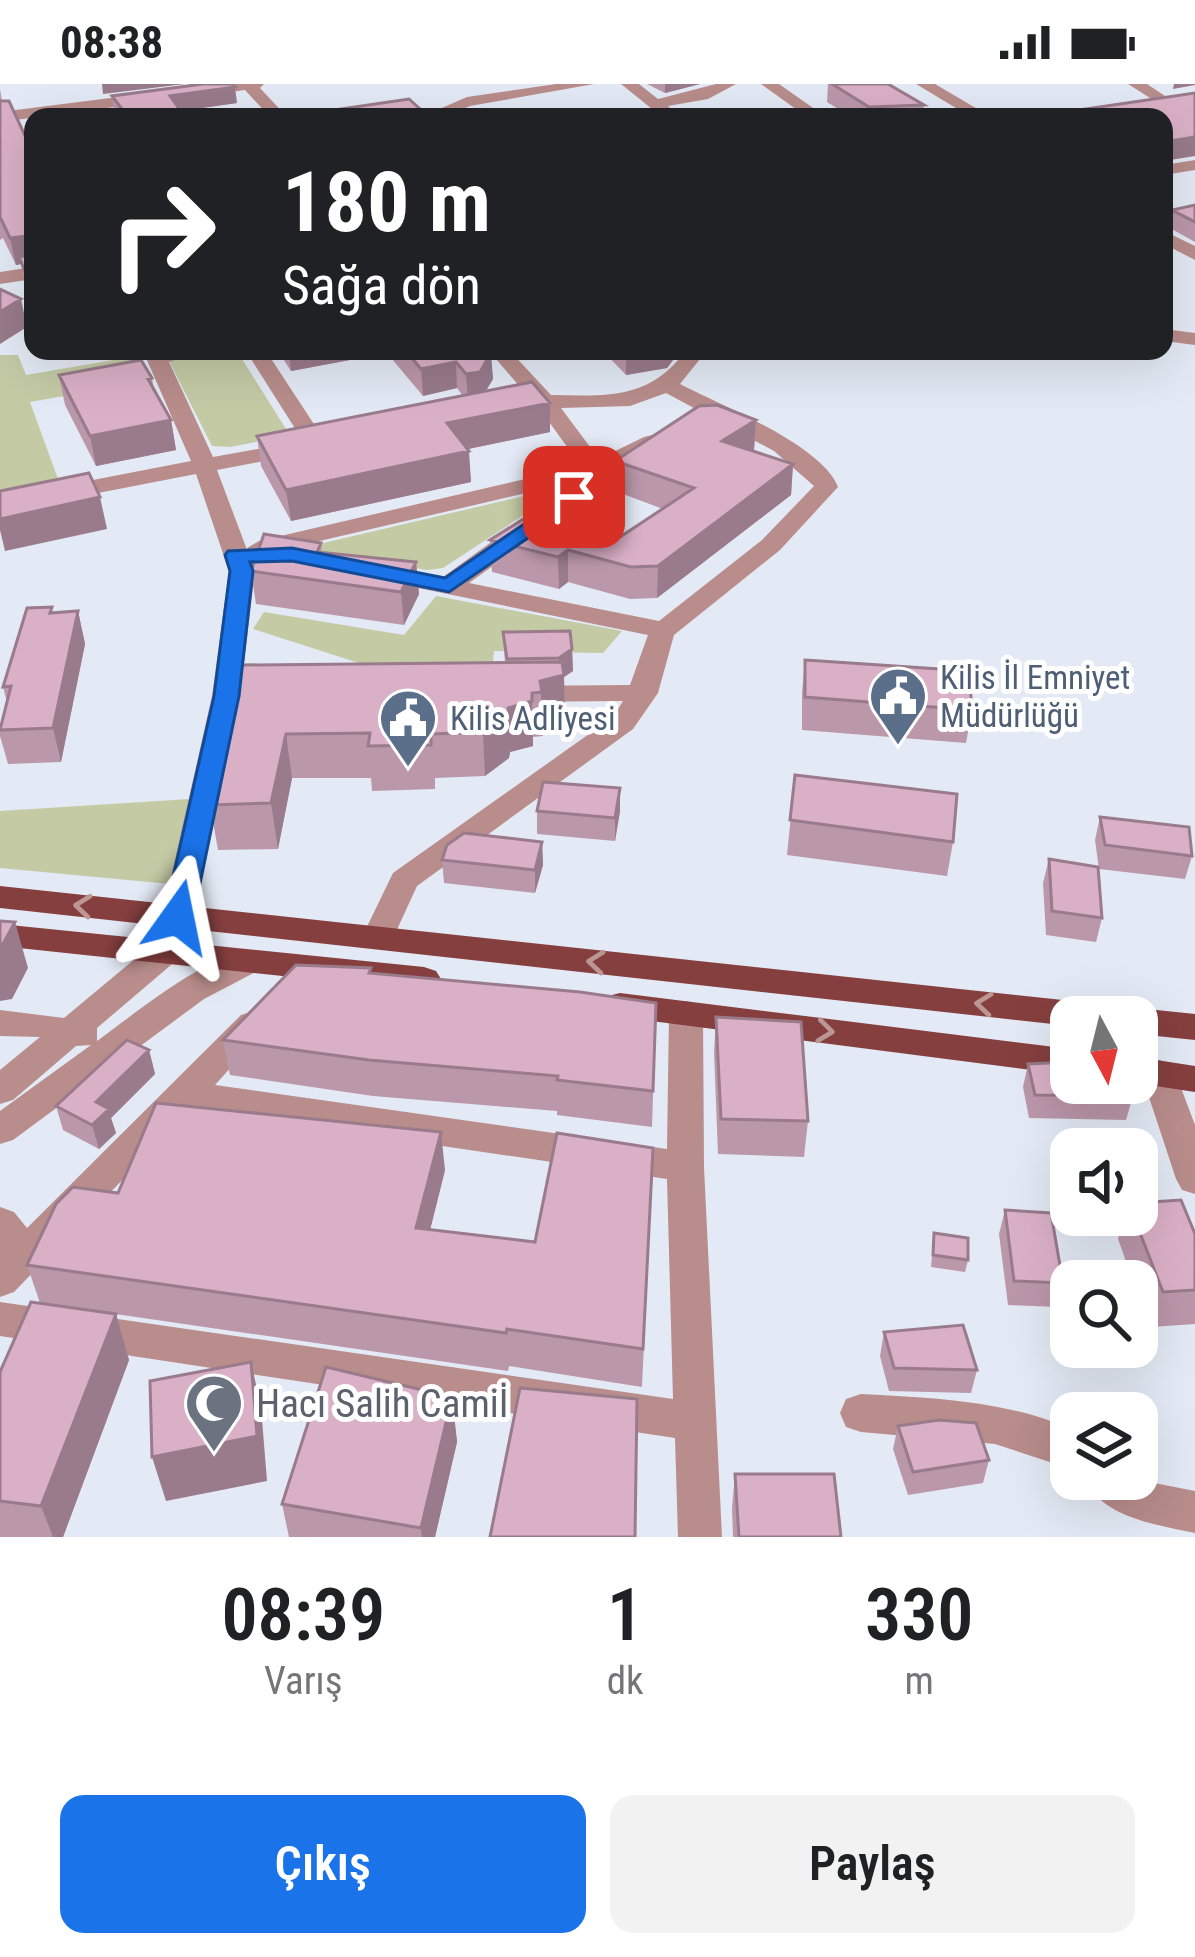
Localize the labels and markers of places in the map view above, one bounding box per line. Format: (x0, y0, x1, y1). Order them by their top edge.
pin (523, 446, 625, 548)
place label: Kilis İl Emniyet Müdürlüğü (940, 658, 1130, 735)
public building icon: Kilis İl Emniyet Müdürlüğü (867, 665, 929, 747)
public building icon: Kilis Adliyesi (377, 687, 439, 769)
place label: Kilis Adliyesi (450, 699, 616, 738)
mosque icon: Hacı Salih Camiİ (183, 1372, 245, 1454)
place label: Hacı Salih Camiİ (256, 1381, 508, 1427)

